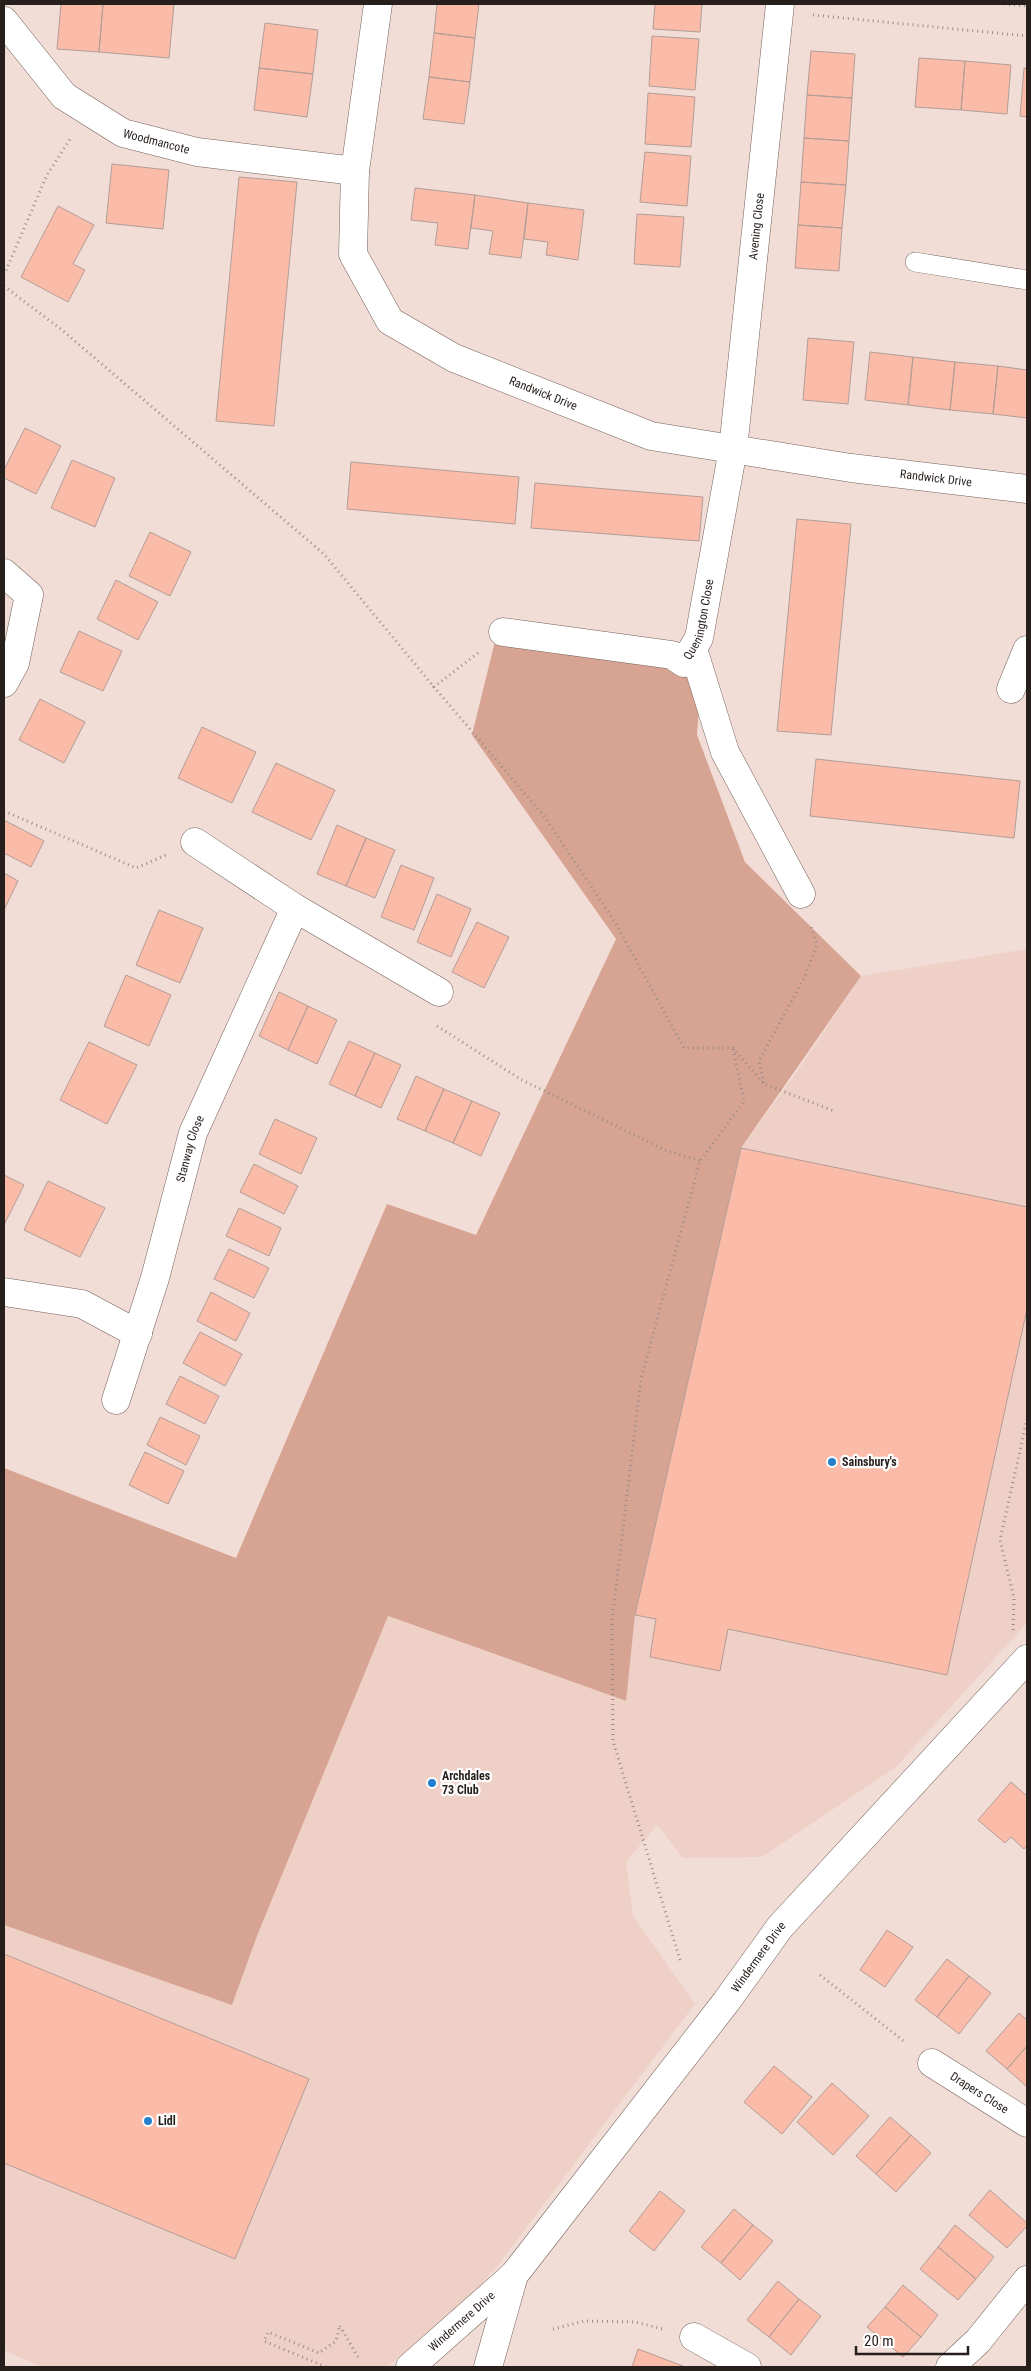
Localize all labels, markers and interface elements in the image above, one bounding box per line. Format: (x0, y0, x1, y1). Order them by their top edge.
street label: Woodmancote (121, 126, 191, 157)
street label: Avening Close (746, 192, 767, 261)
street label: Randwick Drive (507, 374, 580, 413)
street label: Randwick Drive (899, 467, 973, 489)
street label: Quenington Close (681, 578, 717, 662)
street label: Stanway Close (173, 1113, 207, 1184)
place label: Sainsbury's (842, 1455, 897, 1469)
marker: Sainsbury's (826, 1456, 838, 1468)
place label: Archdales 73 Club (442, 1769, 491, 1797)
marker: Archdales 73 Club (426, 1777, 438, 1789)
street label: Windermere Drive (728, 1918, 789, 1995)
street label: Drapers Close (948, 2069, 1011, 2117)
place label: Lidl (158, 2114, 176, 2128)
marker: Lidl (142, 2115, 154, 2127)
street label: Windermere Drive (426, 2288, 498, 2354)
scale bar (856, 2324, 968, 2356)
text: 20 m (864, 2332, 894, 2350)

